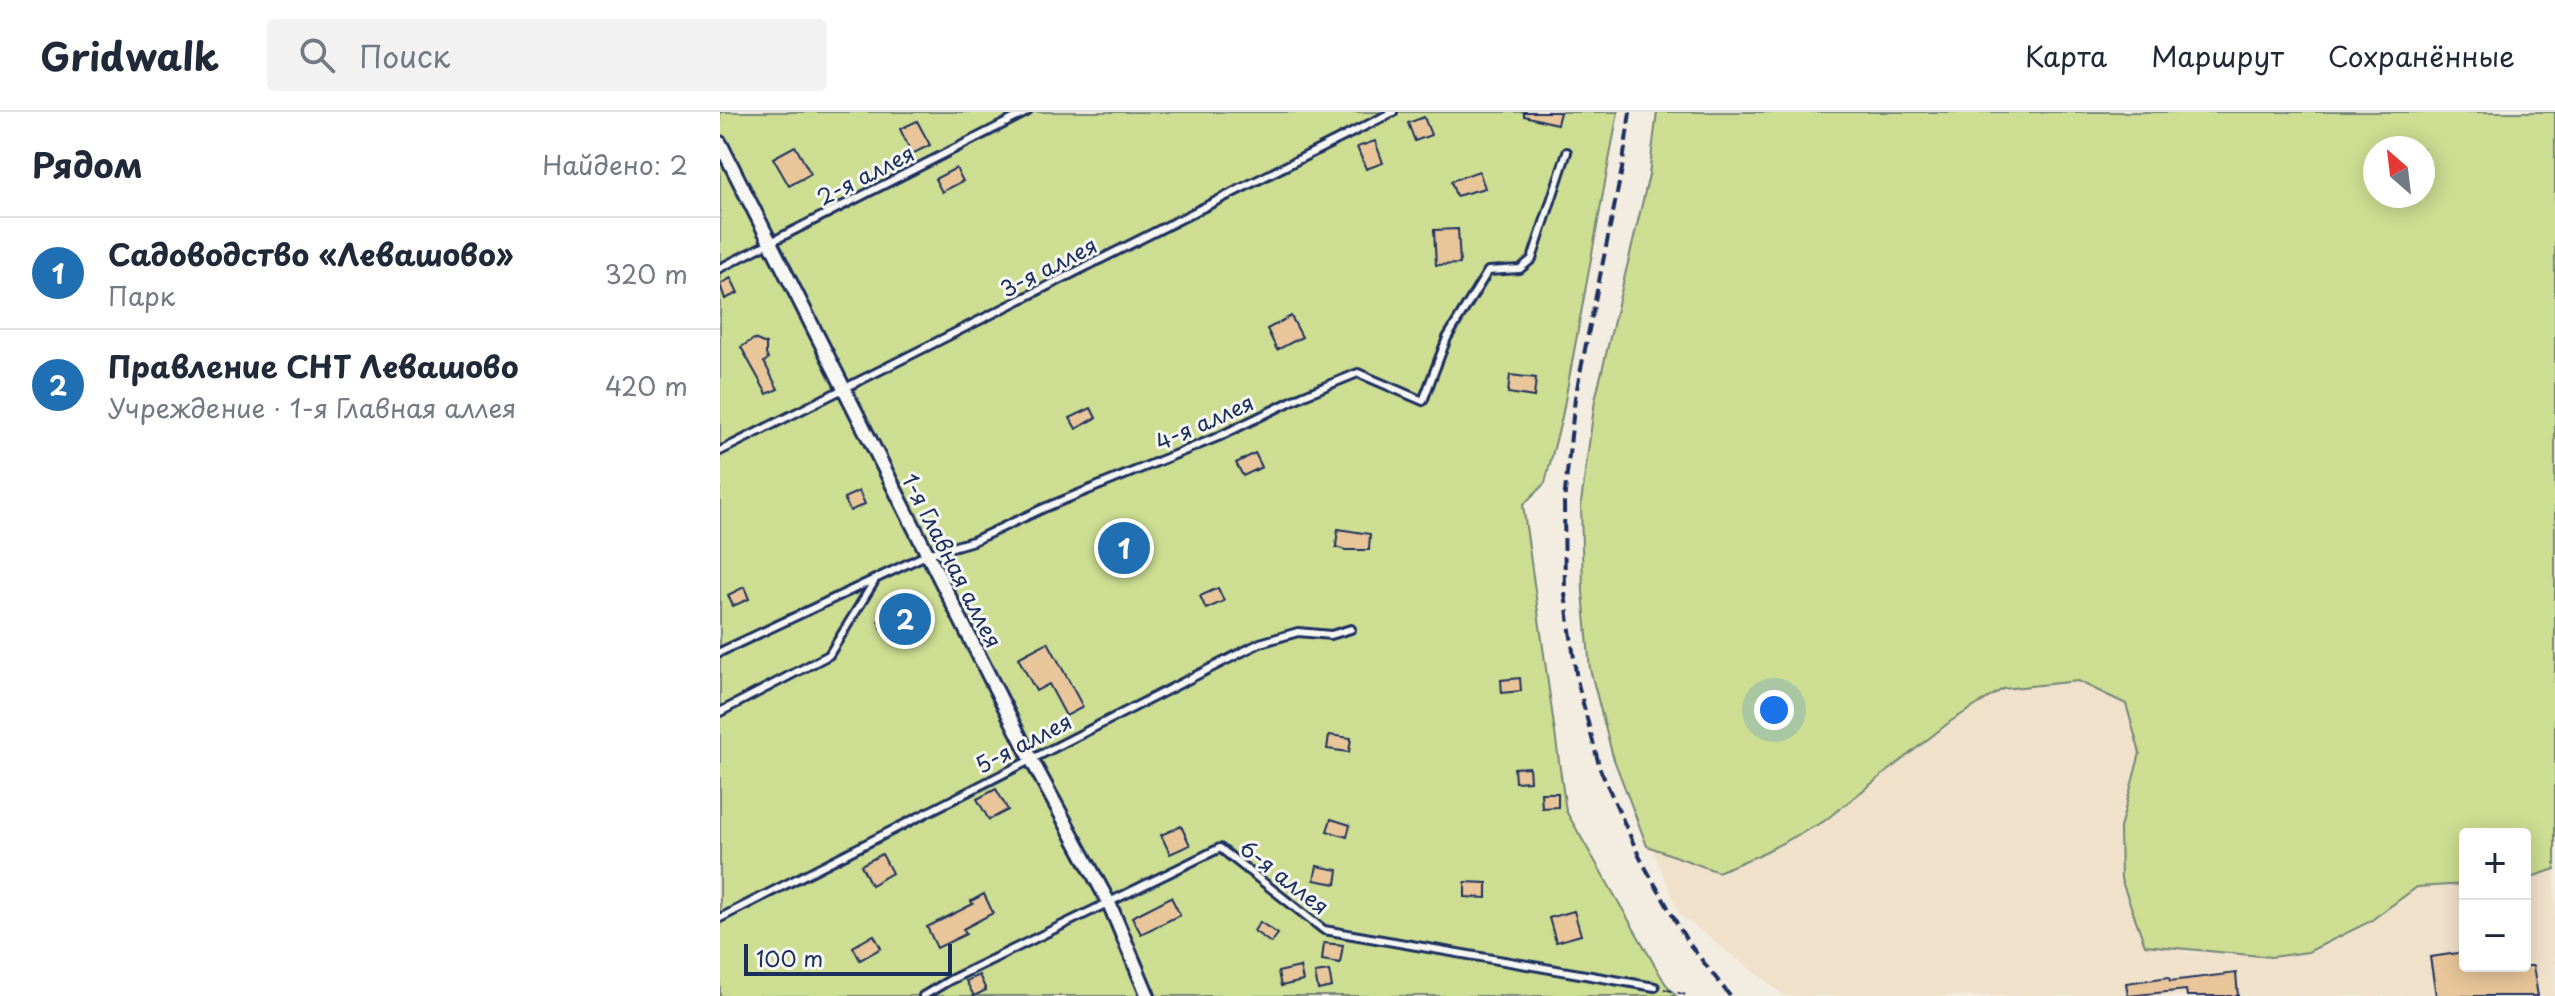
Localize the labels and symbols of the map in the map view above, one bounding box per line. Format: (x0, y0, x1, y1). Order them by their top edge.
street label: 2-я аллея (810, 135, 920, 213)
north arrow (2363, 136, 2435, 208)
street label: 3-я аллея (994, 228, 1102, 304)
street label: 4-я аллея (1149, 385, 1259, 457)
street label: 1-я Главная аллея (895, 467, 1011, 653)
pin: 1 (1098, 518, 1150, 578)
pin: 2 (879, 589, 931, 649)
your location (1754, 690, 1794, 730)
street label: 5-я аллея (969, 704, 1077, 780)
street label: 6-я аллея (1233, 830, 1337, 922)
scale bar (744, 940, 952, 976)

